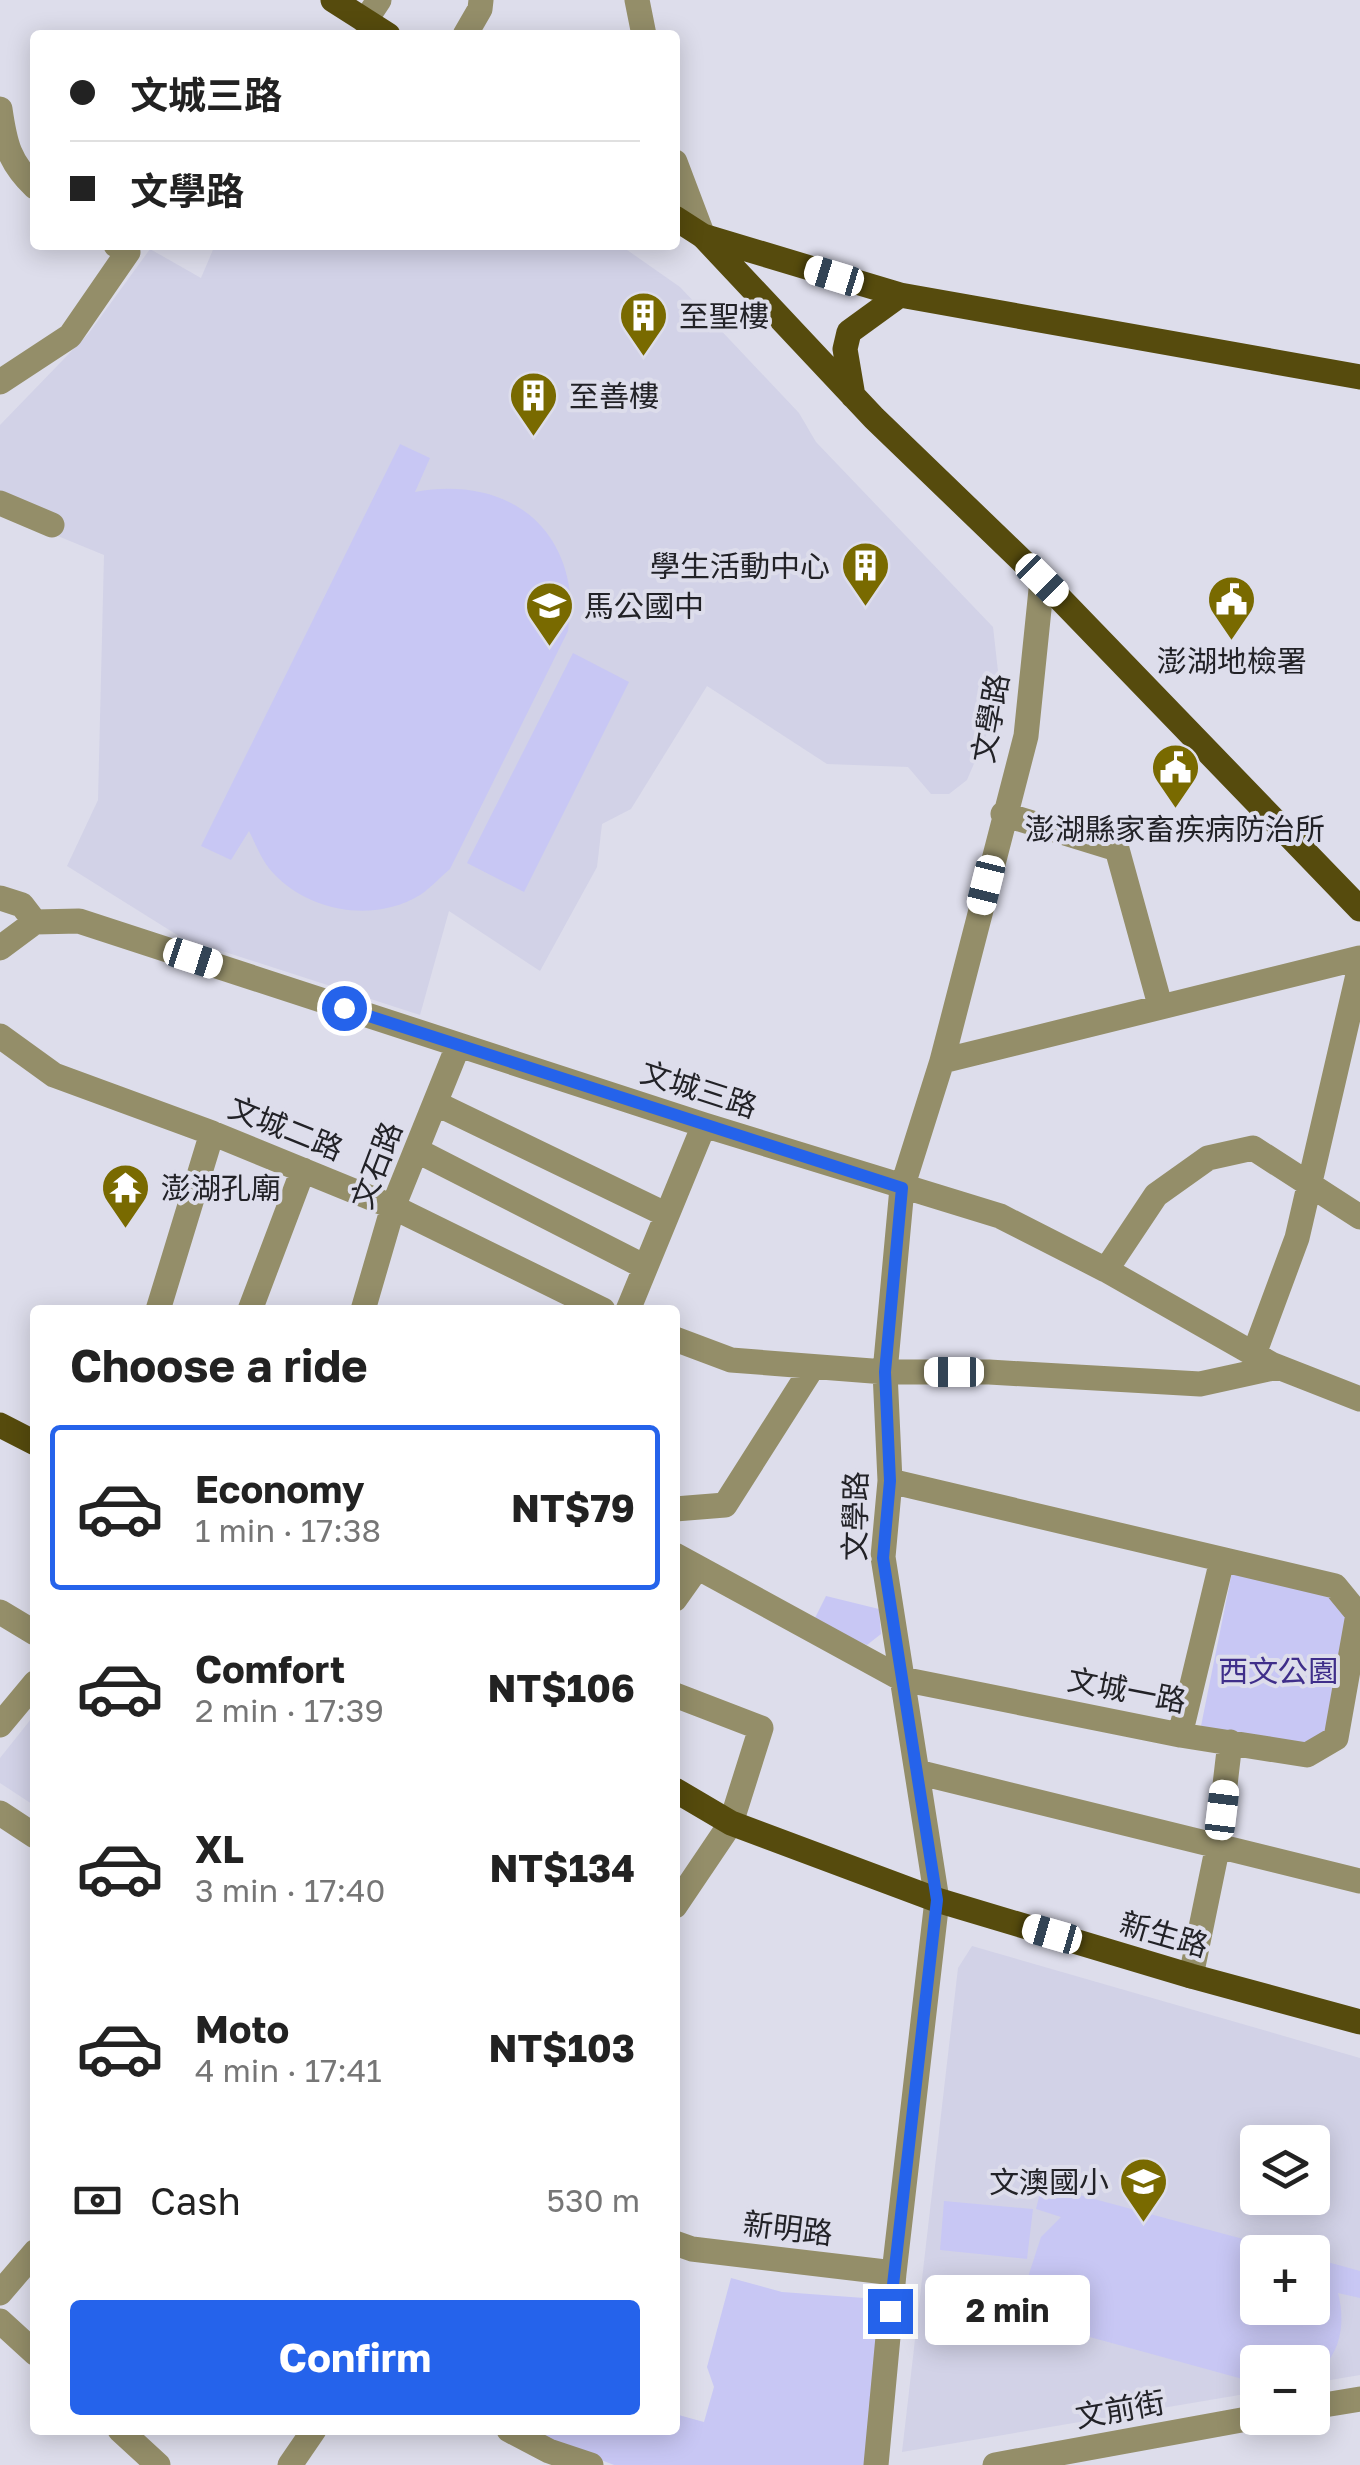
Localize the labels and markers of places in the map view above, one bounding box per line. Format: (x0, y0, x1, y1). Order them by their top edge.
building icon: 至聖樓 (618, 290, 670, 358)
place label: 至聖樓 (679, 298, 769, 334)
building icon: 至善樓 (508, 370, 560, 438)
place label: 至善樓 (569, 378, 659, 414)
building icon: 學生活動中心 (839, 540, 891, 608)
place label: 學生活動中心 (650, 548, 830, 584)
public building icon: 澎湖地檢署 (1206, 574, 1258, 642)
school or university icon: 馬公國中 (523, 580, 575, 648)
place label: 馬公國中 (584, 588, 704, 624)
place label: 澎湖地檢署 (1157, 643, 1307, 679)
public building icon: 澎湖縣家畜疾病防治所 (1149, 742, 1201, 810)
place label: 澎湖縣家畜疾病防治所 (1025, 811, 1325, 847)
temple icon: 澎湖孔廟 (100, 1162, 152, 1230)
place label: 澎湖孔廟 (161, 1170, 281, 1206)
school or university icon: 文澳國小 (1118, 2156, 1170, 2224)
place label: 文澳國小 (989, 2164, 1109, 2200)

